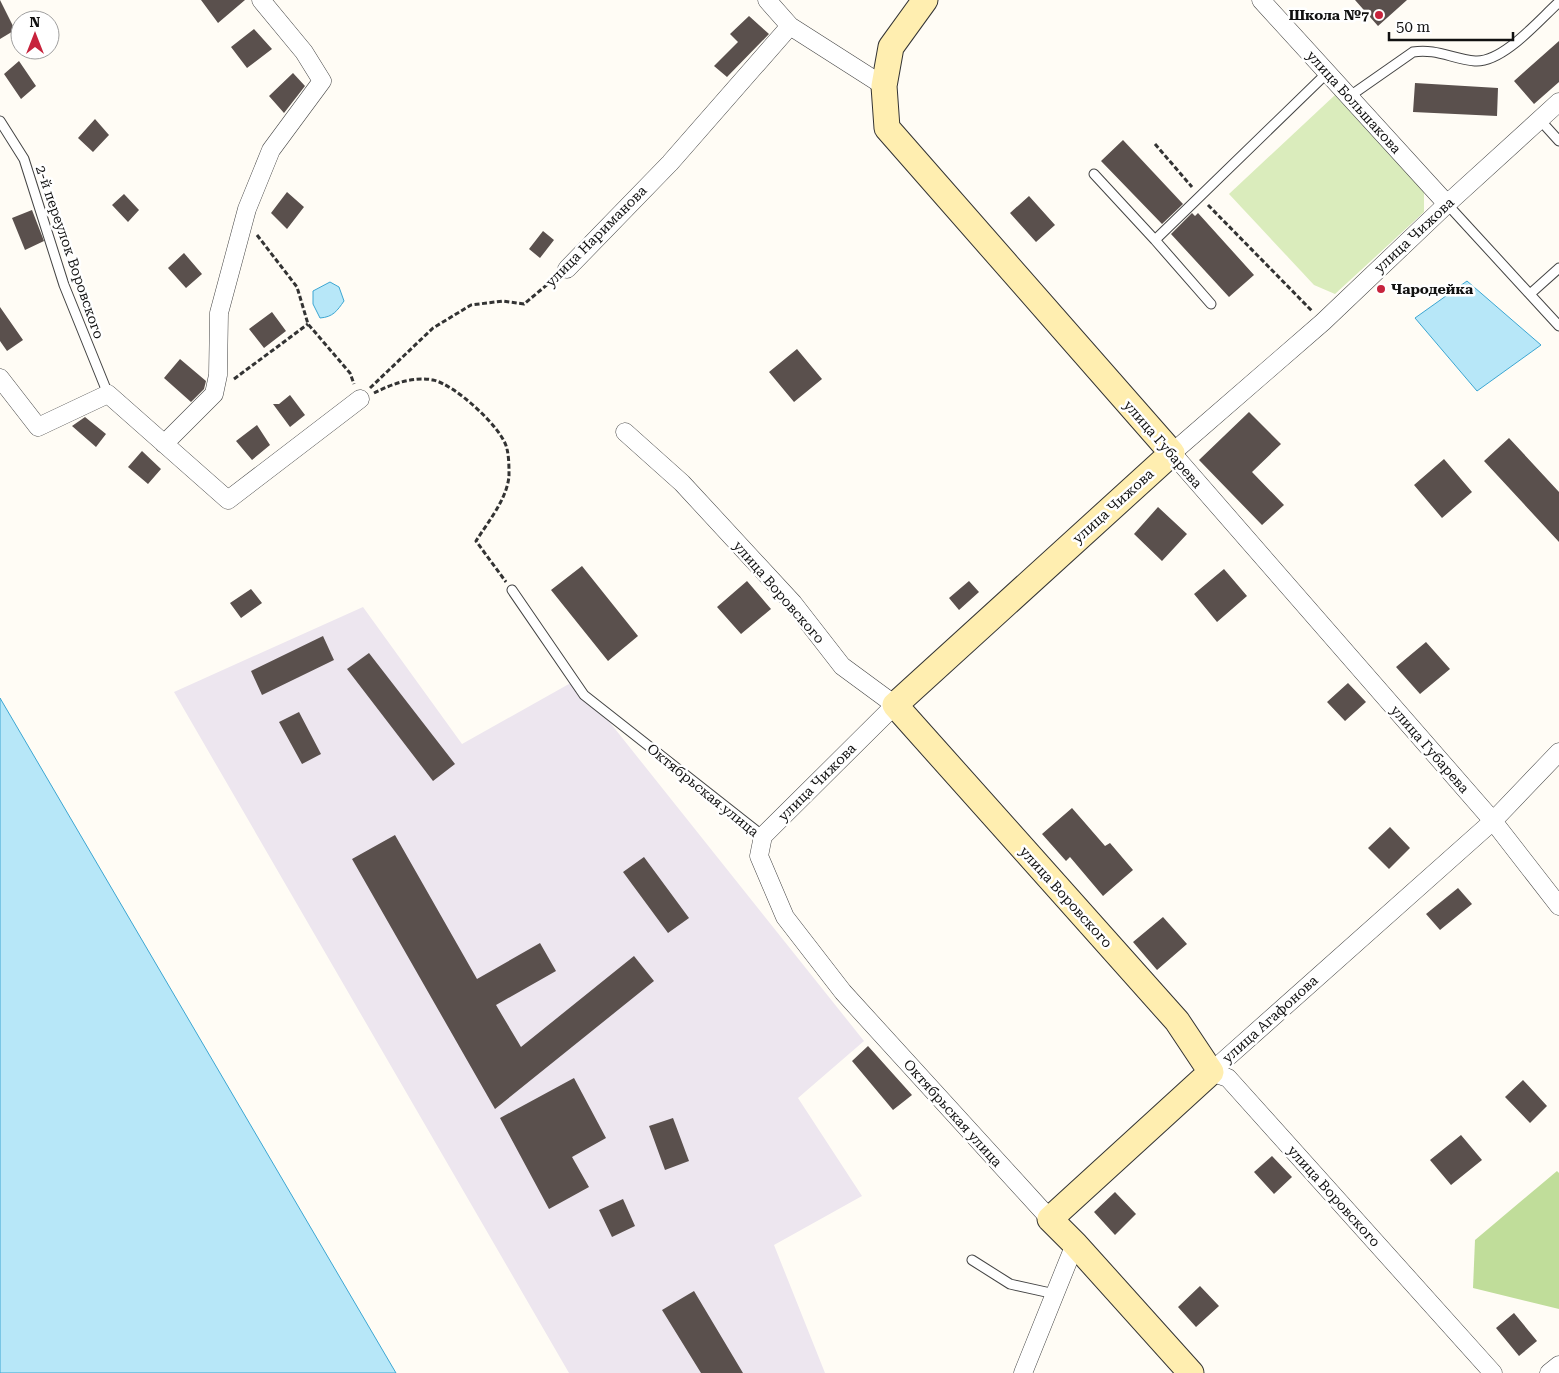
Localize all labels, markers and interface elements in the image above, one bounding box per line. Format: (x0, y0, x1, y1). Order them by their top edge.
place label: Школа №7 (1289, 7, 1369, 23)
marker: Школа №7 (1373, 9, 1385, 21)
north arrow (10, 10, 60, 60)
scale bar (1389, 10, 1513, 42)
text: N (30, 14, 41, 30)
text: 50 m (1396, 18, 1431, 36)
street label: улица Большакова (1304, 47, 1405, 157)
street label: 2-й переулок Воровского (33, 163, 107, 341)
street label: улица Нариманова (542, 182, 650, 290)
street label: улица Чижова (1371, 194, 1457, 276)
place label: Чародейка (1391, 281, 1474, 297)
marker: Чародейка (1375, 283, 1387, 295)
street label: улица Губарева (1121, 397, 1206, 491)
street label: улица Чижова (1069, 465, 1157, 546)
street label: улица Воровского (730, 538, 828, 646)
street label: улица Губарева (1388, 702, 1473, 796)
street label: Октябрьская улица (644, 740, 762, 840)
street label: улица Чижова (775, 740, 859, 824)
street label: улица Воровского (1016, 843, 1116, 951)
street label: улица Агафонова (1219, 972, 1321, 1066)
street label: Октябрьская улица (901, 1056, 1006, 1170)
street label: улица Воровского (1284, 1142, 1384, 1250)

